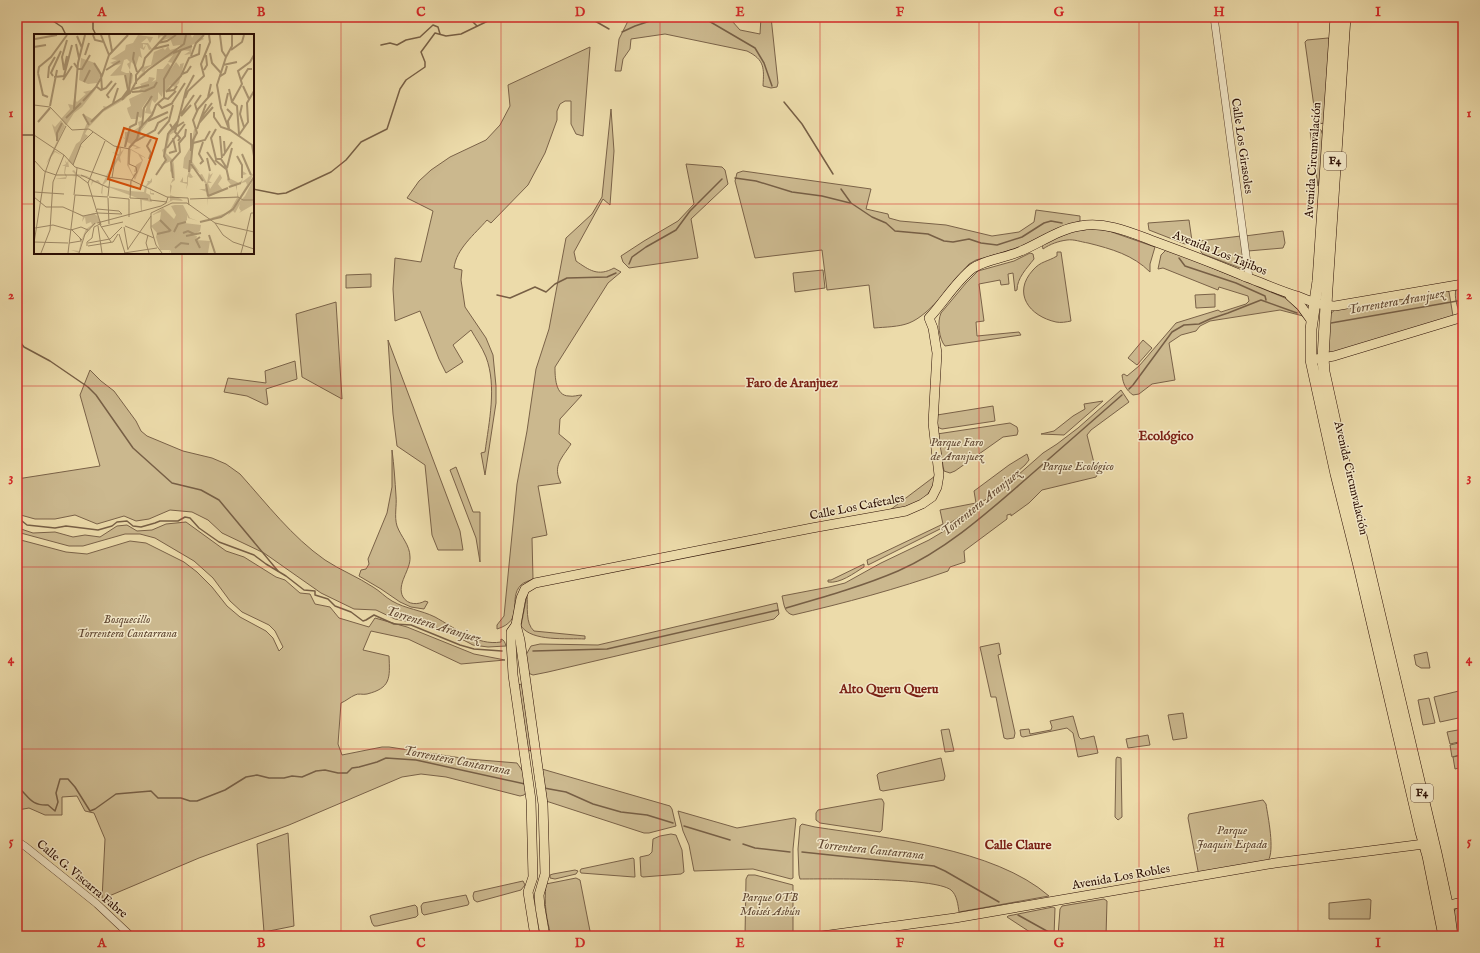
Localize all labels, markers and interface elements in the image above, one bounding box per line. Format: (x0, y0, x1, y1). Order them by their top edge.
text: A (97, 4, 108, 21)
text: B (257, 4, 266, 21)
text: C (416, 4, 426, 21)
text: D (575, 4, 586, 21)
text: E (735, 4, 745, 21)
text: F (896, 4, 905, 21)
text: G (1054, 4, 1065, 21)
text: H (1213, 4, 1225, 21)
text: I (1375, 4, 1381, 21)
inset map (34, 34, 254, 254)
street label: Calle Los Girasoles (1228, 97, 1256, 195)
street label: Avenida Circunvalación (1301, 101, 1325, 219)
text: 1 (9, 105, 14, 122)
text: 1 (1467, 105, 1472, 122)
road number: F4 (1324, 152, 1346, 170)
street label: Avenida Los Tajibos (1170, 227, 1269, 279)
water label: Torrentera Aranjuez (1346, 285, 1448, 319)
text: 2 (8, 287, 14, 304)
text: 2 (1466, 287, 1472, 304)
district label: Faro de Aranjuez (746, 375, 838, 392)
street label: Avenida Circunvalación (1330, 419, 1372, 537)
district label: Ecológico (1138, 428, 1194, 445)
park label: Parque Faro de Aranjuez (930, 435, 985, 464)
park label: Parque Ecológico (1042, 459, 1114, 475)
water label: Torrentera Aranjuez (938, 464, 1026, 540)
text: 3 (9, 469, 14, 486)
text: 3 (1467, 469, 1472, 486)
street label: Calle Los Cafetales (808, 490, 906, 524)
water label: Torrentera Aranjuez (384, 603, 484, 648)
park label: Bosquecillo Torrentera Cantarrana (77, 612, 177, 641)
text: 4 (8, 651, 15, 668)
text: 4 (1466, 651, 1473, 668)
district label: Alto Queru Queru (838, 681, 939, 698)
water label: Torrentera Cantarrana (402, 742, 512, 780)
road number: F4 (1411, 784, 1433, 802)
park label: Parque Joaquin Espada (1197, 823, 1267, 852)
text: 5 (9, 833, 14, 850)
text: 5 (1467, 833, 1472, 850)
water label: Torrentera Cantarrana (815, 836, 925, 864)
street label: Calle G. Viscarra Fabre (33, 837, 131, 922)
district label: Calle Claure (985, 837, 1051, 854)
street label: Avenida Los Robles (1070, 861, 1171, 893)
park label: Parque OTB Moisés Asbún (740, 890, 801, 919)
text: A (97, 935, 108, 952)
text: B (257, 935, 266, 952)
text: C (416, 935, 426, 952)
text: D (575, 935, 586, 952)
text: E (735, 935, 745, 952)
text: F (896, 935, 905, 952)
text: G (1054, 935, 1065, 952)
text: H (1213, 935, 1225, 952)
text: I (1375, 935, 1381, 952)

